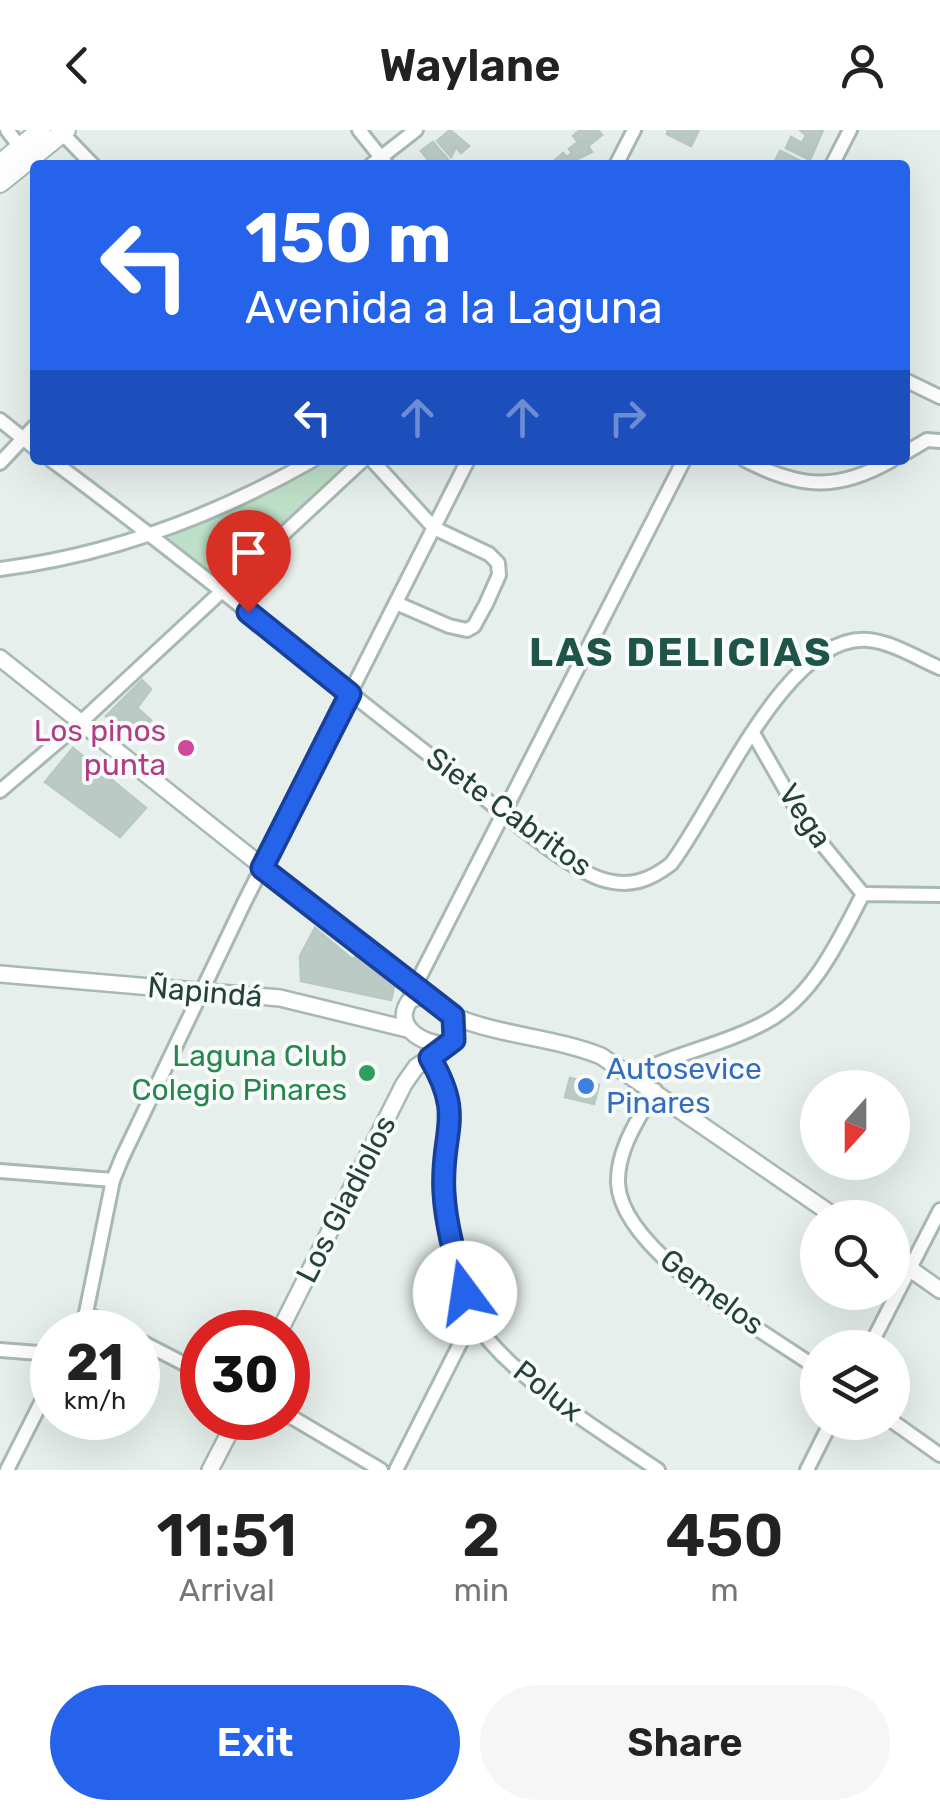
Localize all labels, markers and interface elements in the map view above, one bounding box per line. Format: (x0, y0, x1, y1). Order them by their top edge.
icon: back (50, 38, 105, 93)
icon: person (835, 38, 890, 93)
text: Waylane (379, 39, 561, 92)
text: 150 m (245, 197, 452, 280)
icon: left (80, 200, 210, 330)
text: Avenida a la Laguna (245, 281, 663, 334)
icon: left (285, 390, 340, 445)
icon: ahead (390, 390, 445, 445)
icon: ahead (495, 390, 550, 445)
icon: right (600, 390, 655, 445)
pin (206, 510, 291, 613)
icon: arrive (221, 525, 276, 580)
district label: LAS DELICIAS (529, 629, 833, 676)
place label: Los pinos punta (34, 713, 166, 783)
marker: Los pinos punta (175, 737, 197, 759)
street label: Siete Cabritos (419, 740, 599, 884)
street label: Vega (771, 777, 839, 855)
street label: Ñapindá (146, 969, 264, 1015)
place label: Laguna Club Colegio Pinares (132, 1038, 347, 1108)
place label: Autosevice Pinares (606, 1051, 762, 1121)
marker: Laguna Club Colegio Pinares (356, 1062, 378, 1084)
north arrow (800, 1070, 910, 1180)
map controls (800, 1070, 910, 1440)
marker: Autosevice Pinares (575, 1075, 597, 1097)
street label: Los Gladiolos (288, 1109, 404, 1289)
button: search (800, 1200, 910, 1310)
position arrow (413, 1241, 517, 1345)
street label: Gemelos (653, 1241, 771, 1343)
speed limit sign: 30 (180, 1310, 310, 1440)
button: layers (800, 1330, 910, 1440)
text: 21 (66, 1333, 124, 1393)
street label: Polux (506, 1353, 590, 1429)
text: km/h (64, 1386, 126, 1415)
text: 11:51 (156, 1500, 297, 1571)
text: 2 (462, 1500, 500, 1571)
text: 450 (665, 1500, 784, 1571)
text: Arrival (179, 1571, 275, 1609)
text: min (453, 1571, 509, 1609)
text: m (710, 1571, 739, 1609)
button: Exit (50, 1685, 460, 1800)
button: Share (480, 1685, 890, 1800)

